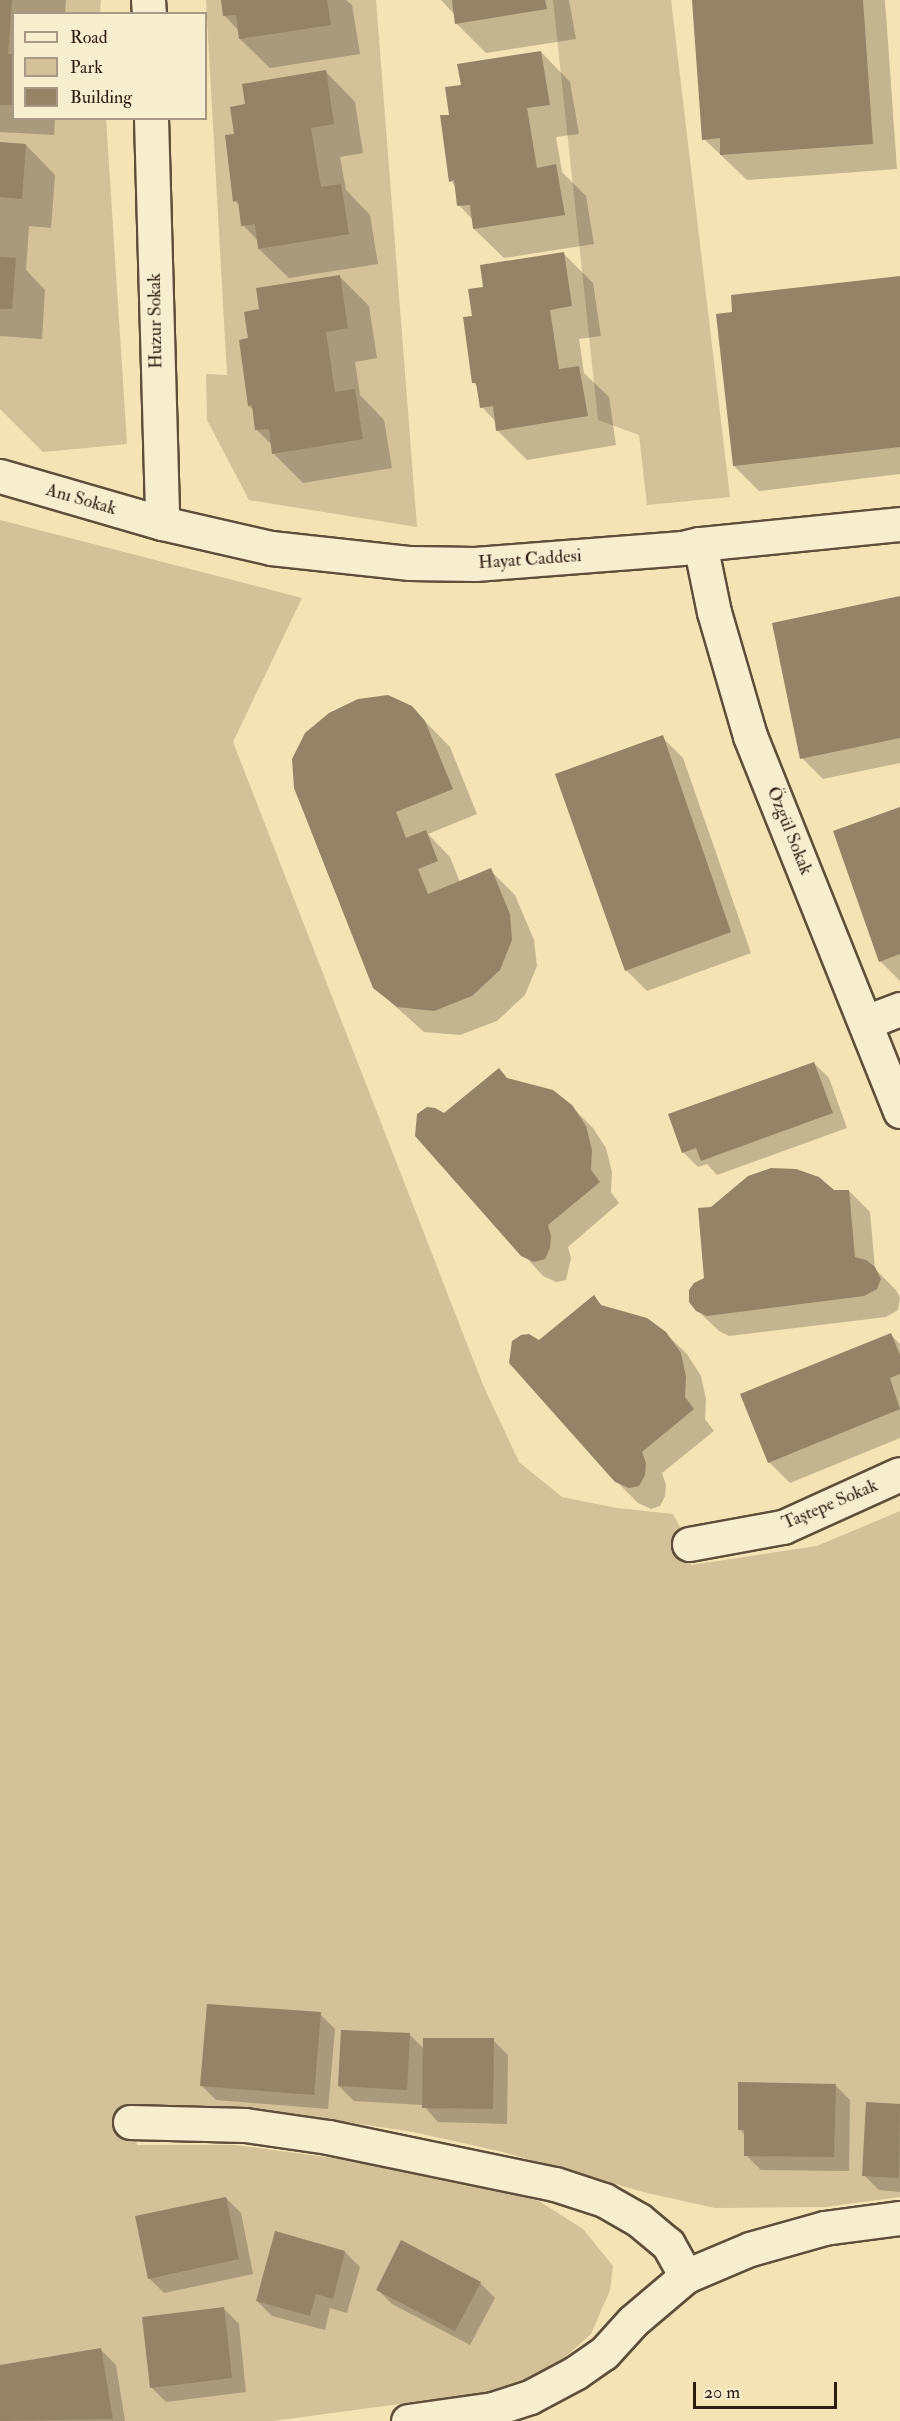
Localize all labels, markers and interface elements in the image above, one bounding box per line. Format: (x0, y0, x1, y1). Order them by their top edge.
legend (12, 12, 207, 120)
text: Road (70, 26, 108, 49)
text: Park (70, 56, 103, 79)
text: Building (70, 86, 132, 109)
street label: Huzur Sokak (144, 273, 168, 369)
street label: Anı Sokak (43, 480, 119, 520)
street label: Hayat Caddesi (478, 546, 582, 574)
street label: Özgül Sokak (762, 784, 816, 878)
street label: Taştepe Sokak (779, 1475, 881, 1535)
scale bar (696, 2370, 840, 2408)
text: 20 m (704, 2381, 740, 2404)

